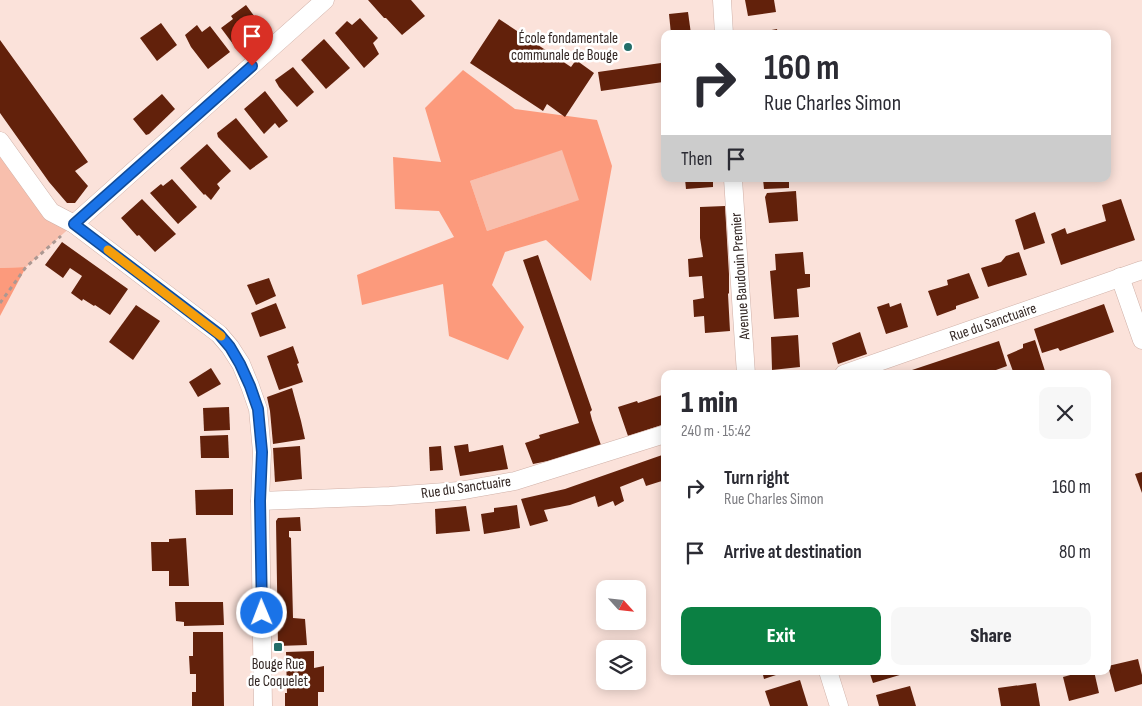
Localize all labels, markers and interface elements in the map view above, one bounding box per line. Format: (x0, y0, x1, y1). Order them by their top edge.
pin (231, 15, 273, 66)
icon: arrive (238, 22, 266, 50)
place label: École fondamentale communale de Bouge (511, 29, 618, 65)
marker: École fondamentale communale de Bouge (622, 41, 634, 53)
text: 160 m (764, 47, 840, 90)
icon: right (681, 50, 746, 115)
text: Rue Charles Simon (764, 90, 901, 117)
icon: arrive (722, 145, 750, 173)
text: Then (681, 148, 712, 171)
street label: Avenue Baudouin Premier (727, 211, 754, 341)
street label: Rue du Sanctuaire (947, 299, 1039, 346)
text: 1 min (681, 385, 738, 421)
button: close (1039, 387, 1091, 439)
text: 240 m · 15:42 (681, 422, 751, 441)
text: Turn right (724, 467, 789, 490)
street label: Rue du Sanctuaire (420, 472, 512, 503)
icon: right (681, 474, 709, 502)
text: 160 m (1052, 476, 1091, 499)
text: Rue Charles Simon (724, 490, 824, 509)
icon: arrive (681, 539, 709, 567)
text: Arrive at destination (724, 541, 862, 564)
text: 80 m (1059, 541, 1091, 564)
north arrow (596, 580, 646, 630)
map controls (596, 580, 646, 690)
position arrow (235, 586, 287, 638)
button: Exit (681, 607, 881, 665)
button: Share (891, 607, 1091, 665)
button: layers (596, 640, 646, 690)
marker: Bouge Rue de Coquelet (272, 641, 284, 653)
place label: Bouge Rue de Coquelet (248, 655, 308, 691)

